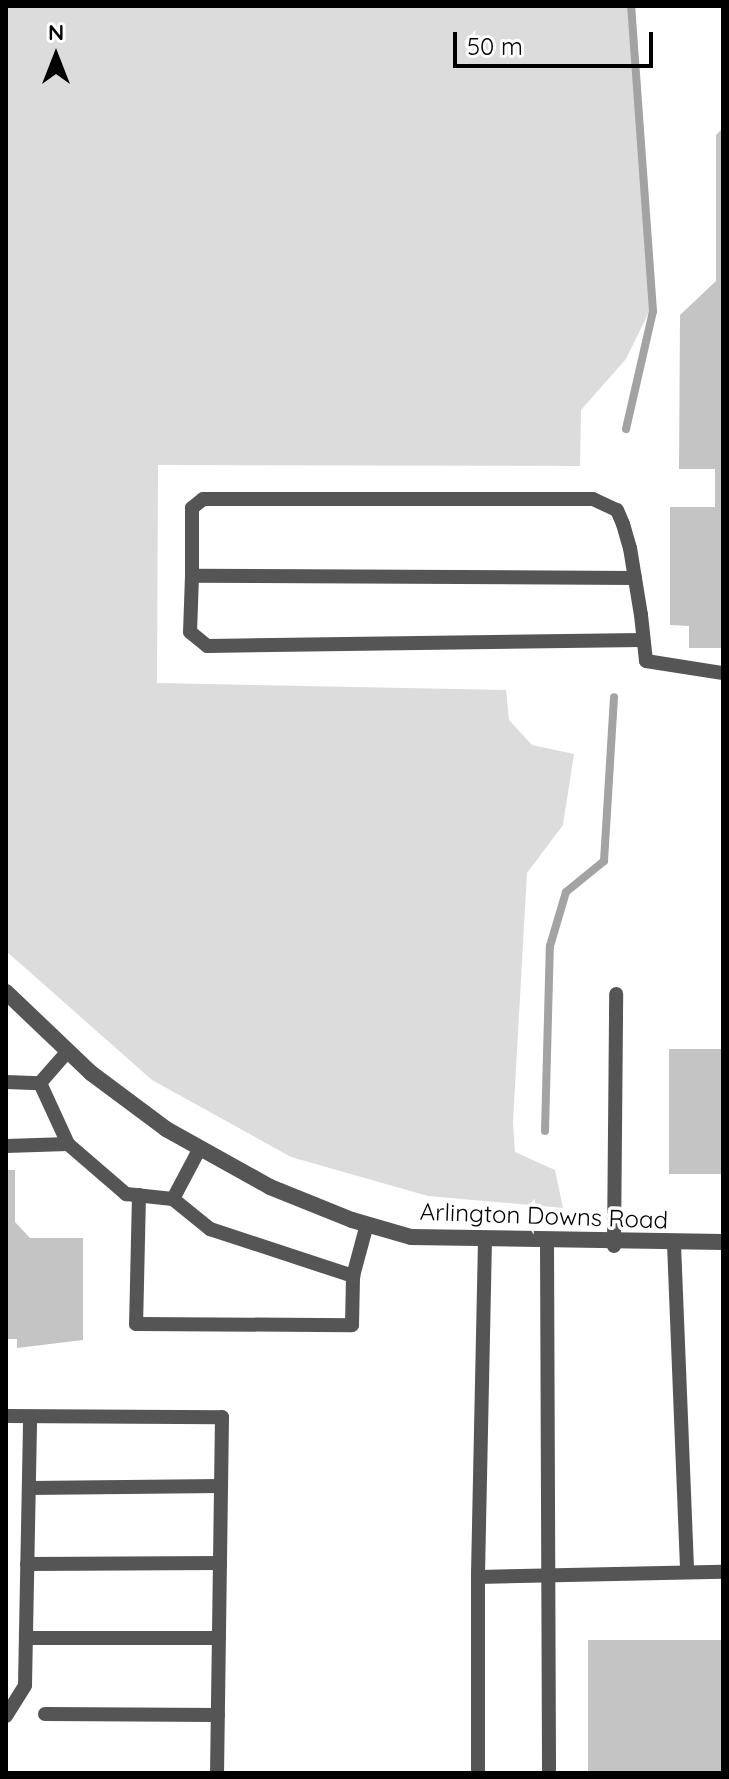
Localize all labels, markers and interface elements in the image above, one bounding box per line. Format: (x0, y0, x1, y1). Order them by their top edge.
north arrow (16, 16, 96, 96)
scale bar (457, 16, 657, 66)
text: N (48, 18, 64, 46)
text: 50 m (467, 31, 523, 61)
street label: Arlington Downs Road (419, 1197, 669, 1235)

